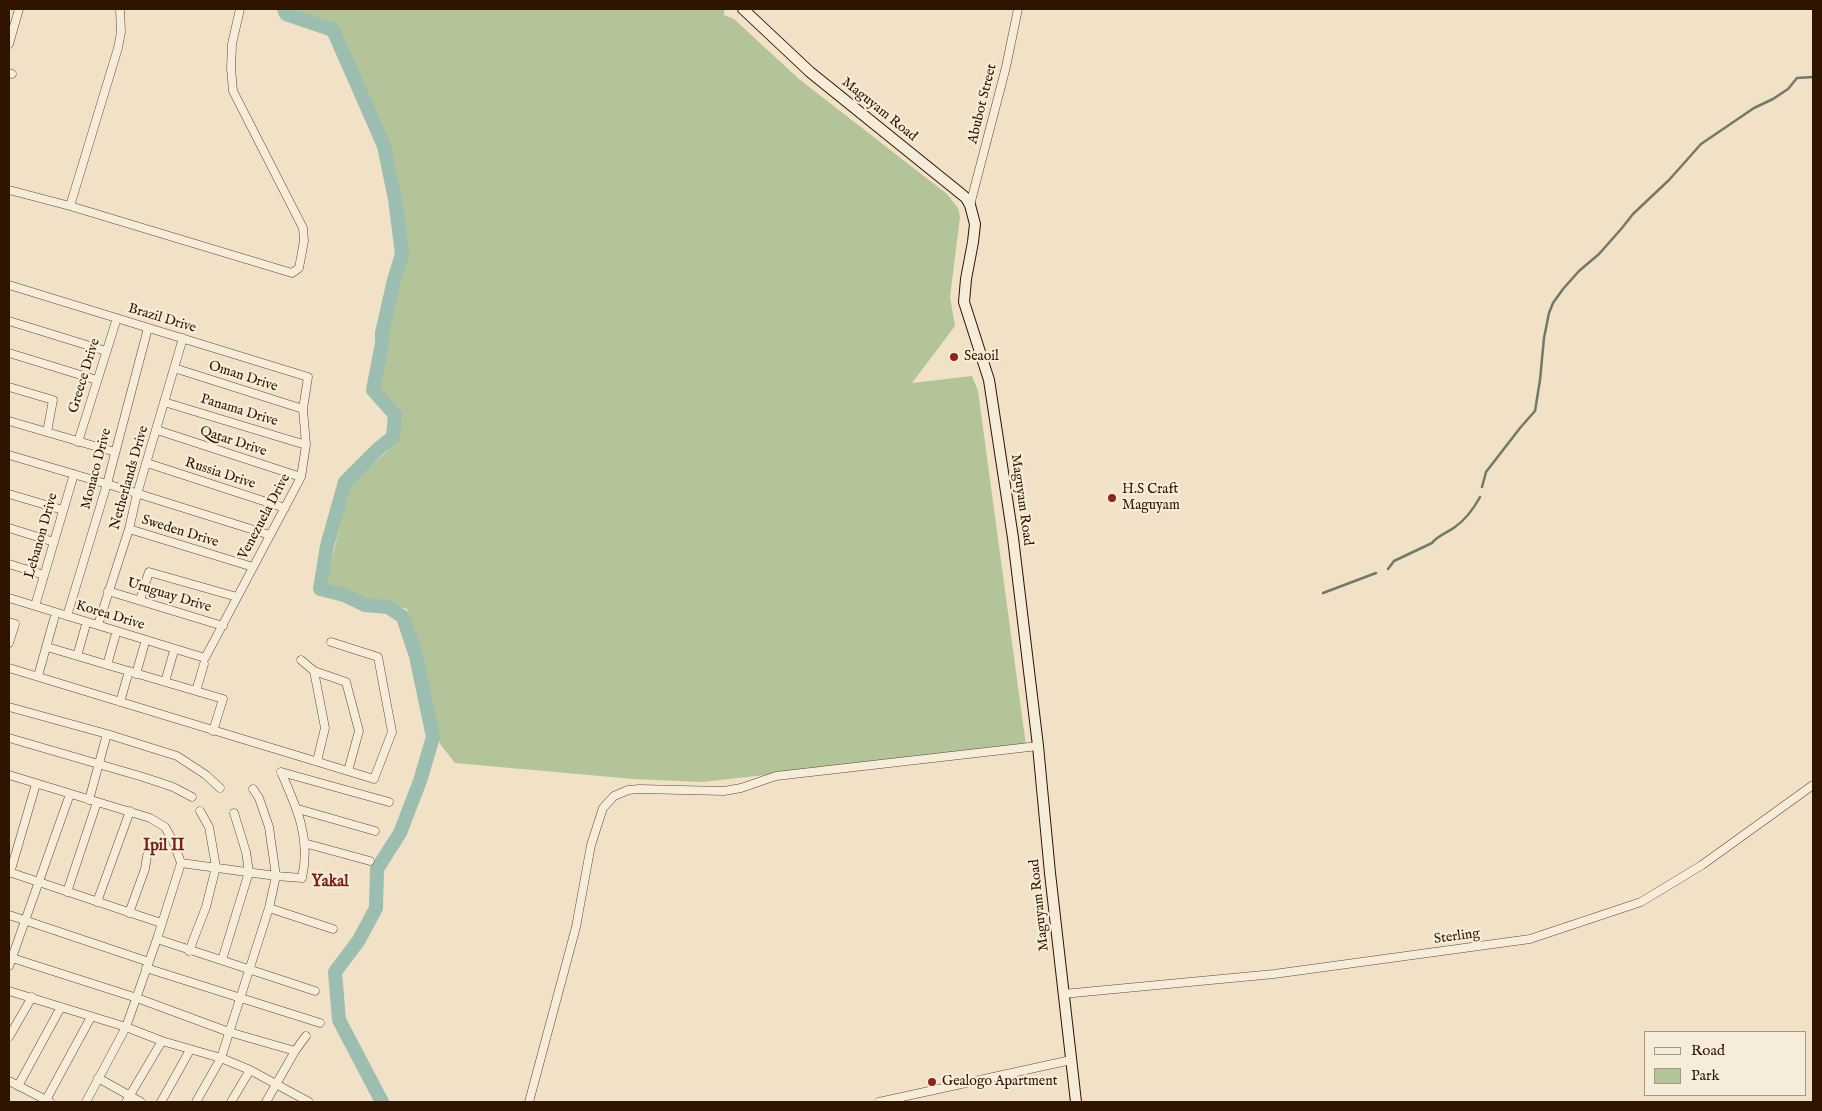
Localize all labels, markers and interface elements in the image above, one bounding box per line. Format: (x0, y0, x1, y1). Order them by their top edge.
street label: Abubot Street (965, 62, 1001, 146)
street label: Maguyam Road (838, 74, 920, 146)
street label: Brazil Drive (126, 301, 198, 337)
street label: Greece Drive (66, 337, 104, 415)
place label: Seaoil (964, 349, 999, 365)
marker: Seaoil (948, 351, 960, 363)
street label: Oman Drive (206, 358, 280, 396)
street label: Panama Drive (198, 391, 280, 431)
street label: Qatar Drive (198, 423, 268, 461)
street label: Netherlands Drive (107, 424, 153, 532)
street label: Monaco Drive (78, 427, 116, 511)
street label: Maguyam Road (1006, 453, 1036, 547)
street label: Russia Drive (183, 455, 257, 493)
street label: Venezuela Drive (235, 471, 295, 563)
place label: H.S Craft Maguyam (1122, 482, 1180, 514)
street label: Lebanon Drive (22, 491, 62, 581)
marker: H.S Craft Maguyam (1106, 492, 1118, 504)
street label: Sweden Drive (139, 512, 221, 552)
street label: Uruguay Drive (125, 575, 213, 617)
street label: Korea Drive (74, 598, 146, 634)
district label: Ipil II (143, 837, 185, 857)
street label: Maguyam Road (1027, 858, 1053, 952)
district label: Yakal (311, 873, 349, 893)
street label: Sterling (1433, 925, 1481, 949)
legend (1644, 1031, 1807, 1096)
text: Road (1691, 1041, 1725, 1060)
text: Park (1691, 1066, 1720, 1085)
place label: Gealogo Apartment (942, 1074, 1058, 1090)
marker: Gealogo Apartment (926, 1076, 938, 1088)

